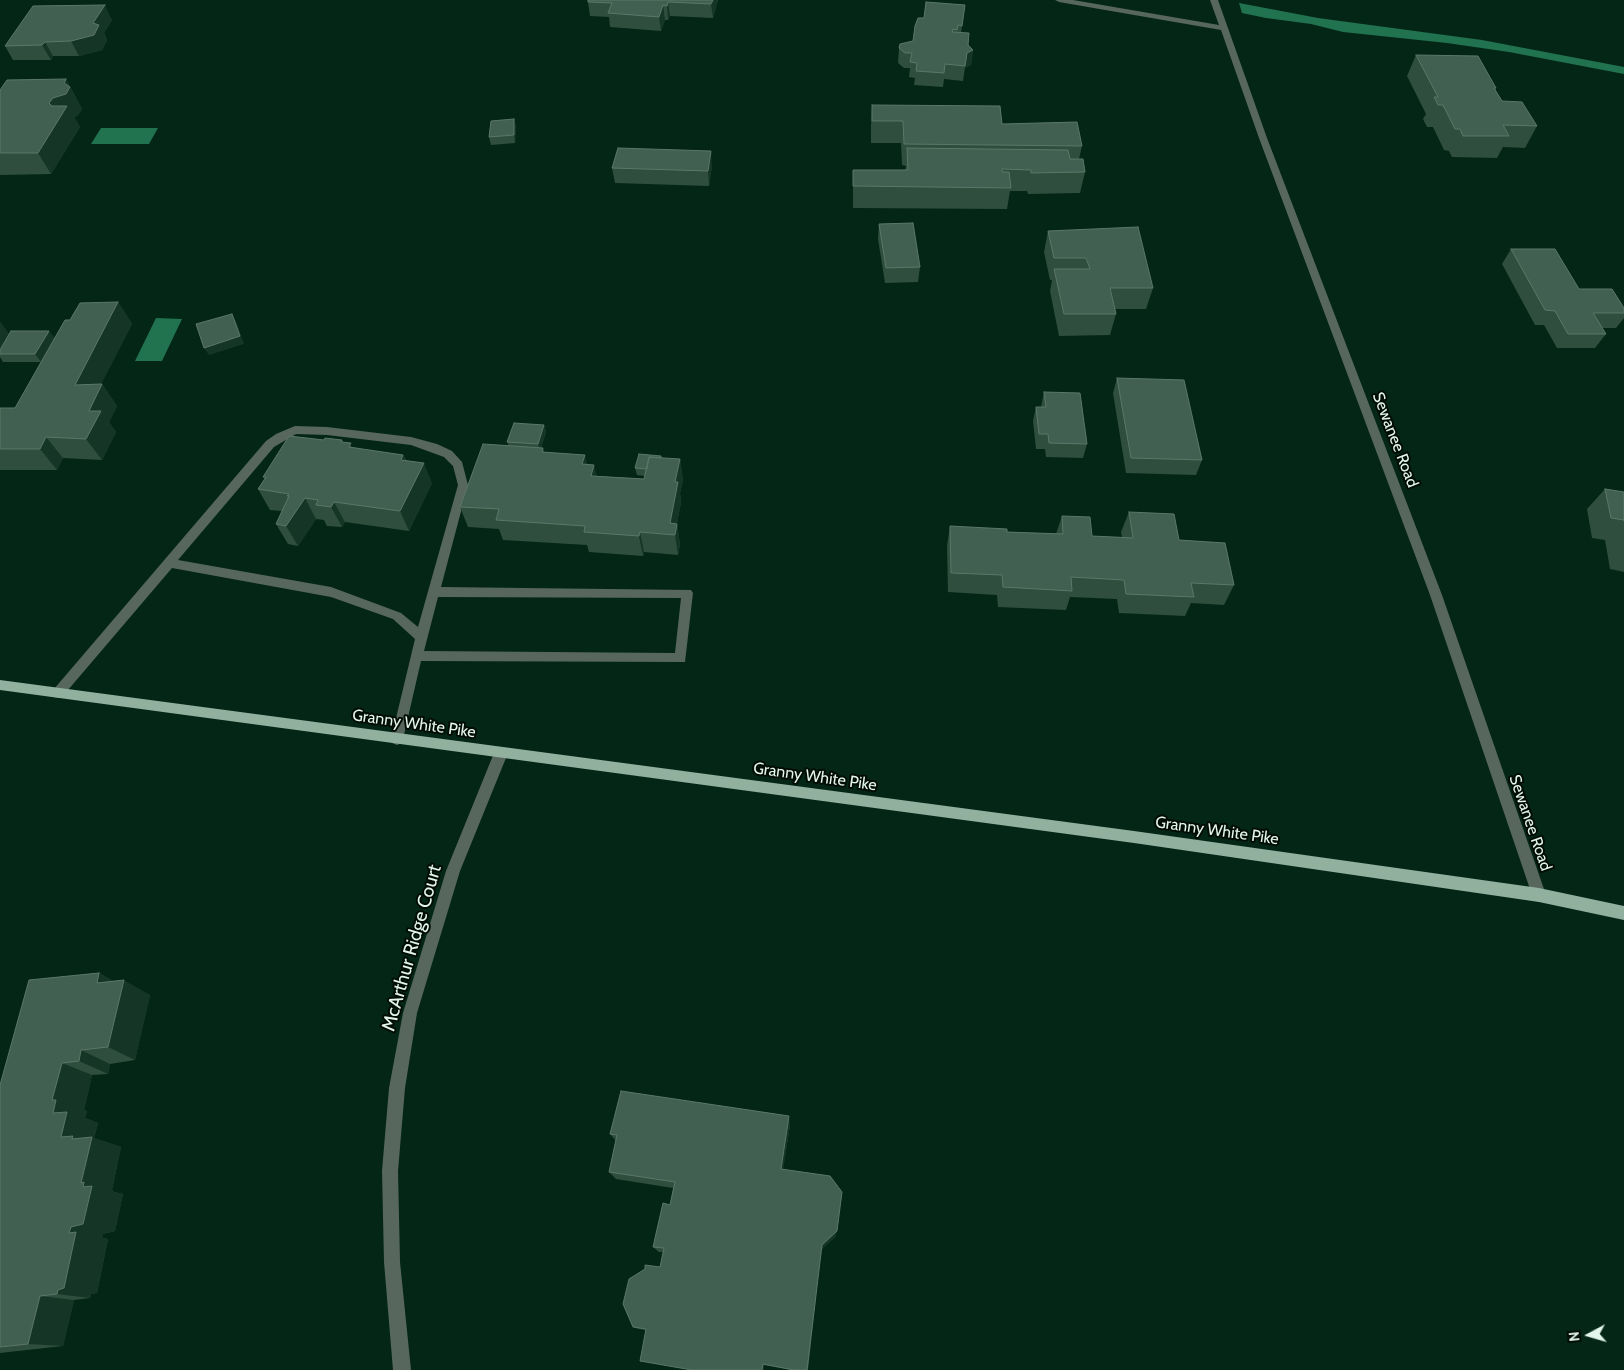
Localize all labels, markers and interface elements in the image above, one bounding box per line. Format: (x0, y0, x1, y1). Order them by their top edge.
street label: Sewanee Road (1368, 390, 1422, 490)
street label: Granny White Pike (351, 706, 477, 742)
street label: Granny White Pike (752, 759, 878, 795)
street label: Sewanee Road (1505, 772, 1555, 874)
street label: Granny White Pike (1154, 813, 1280, 849)
street label: McArthur Ridge Court (377, 862, 447, 1034)
north arrow (1564, 1310, 1614, 1360)
text: N (1565, 1331, 1584, 1342)

